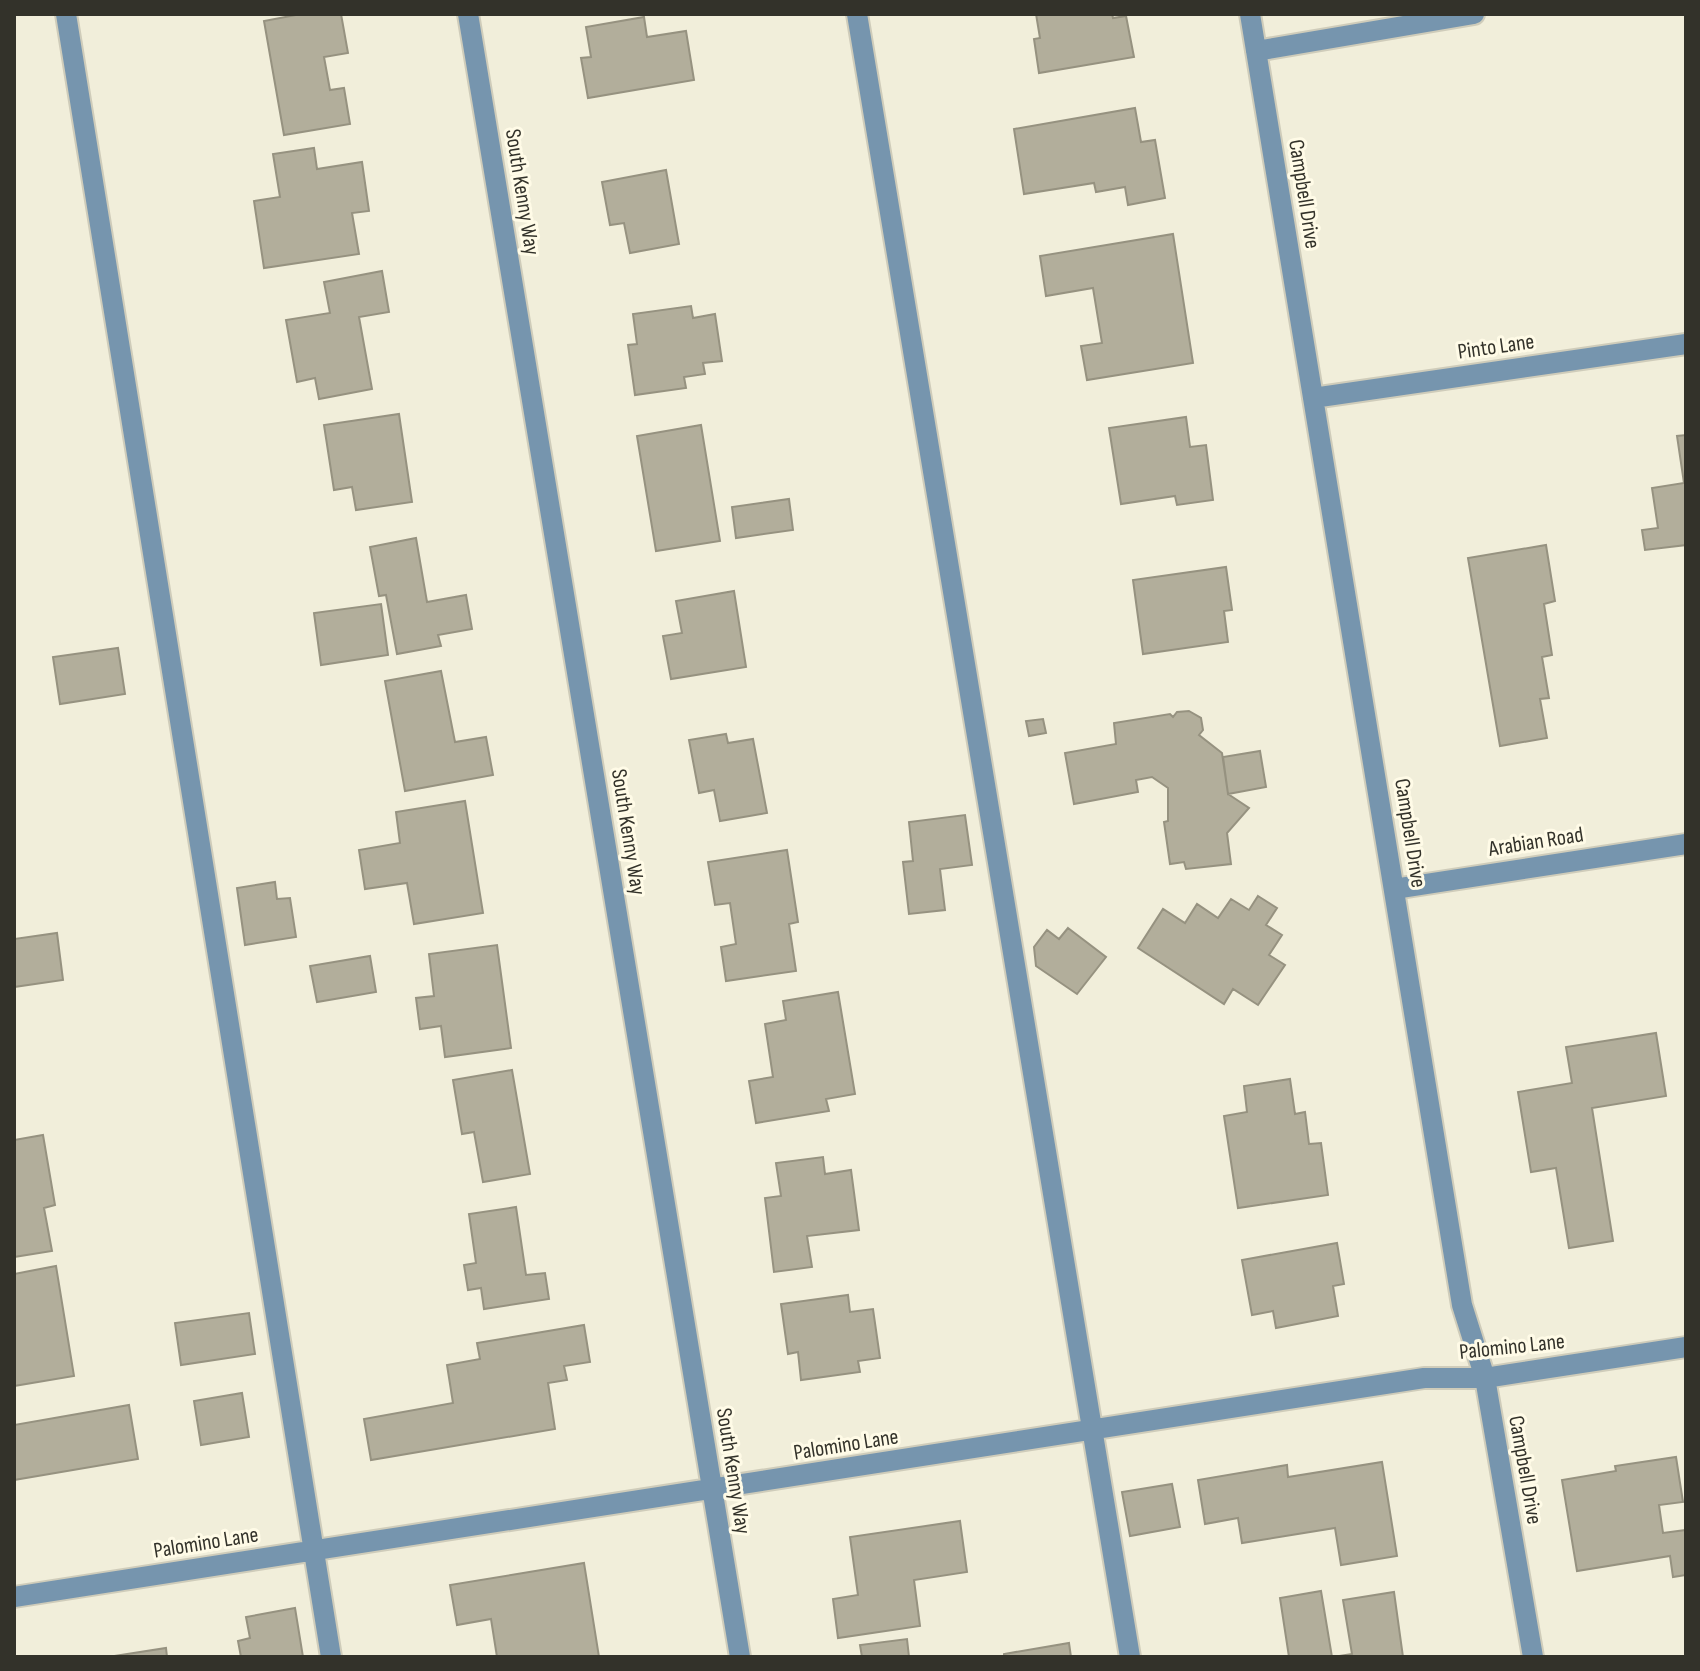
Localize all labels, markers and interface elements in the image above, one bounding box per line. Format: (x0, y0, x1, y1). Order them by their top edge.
street label: South Kenny Way (499, 127, 545, 257)
street label: Campbell Drive (1282, 138, 1326, 250)
street label: Pinto Lane (1456, 328, 1536, 366)
street label: South Kenny Way (605, 767, 651, 897)
street label: Campbell Drive (1388, 777, 1432, 889)
street label: Arabian Road (1486, 821, 1585, 863)
street label: Palomino Lane (1458, 1328, 1566, 1366)
street label: South Kenny Way (710, 1406, 756, 1536)
street label: Campbell Drive (1502, 1413, 1548, 1527)
street label: Palomino Lane (792, 1423, 900, 1467)
street label: Palomino Lane (152, 1521, 260, 1565)

